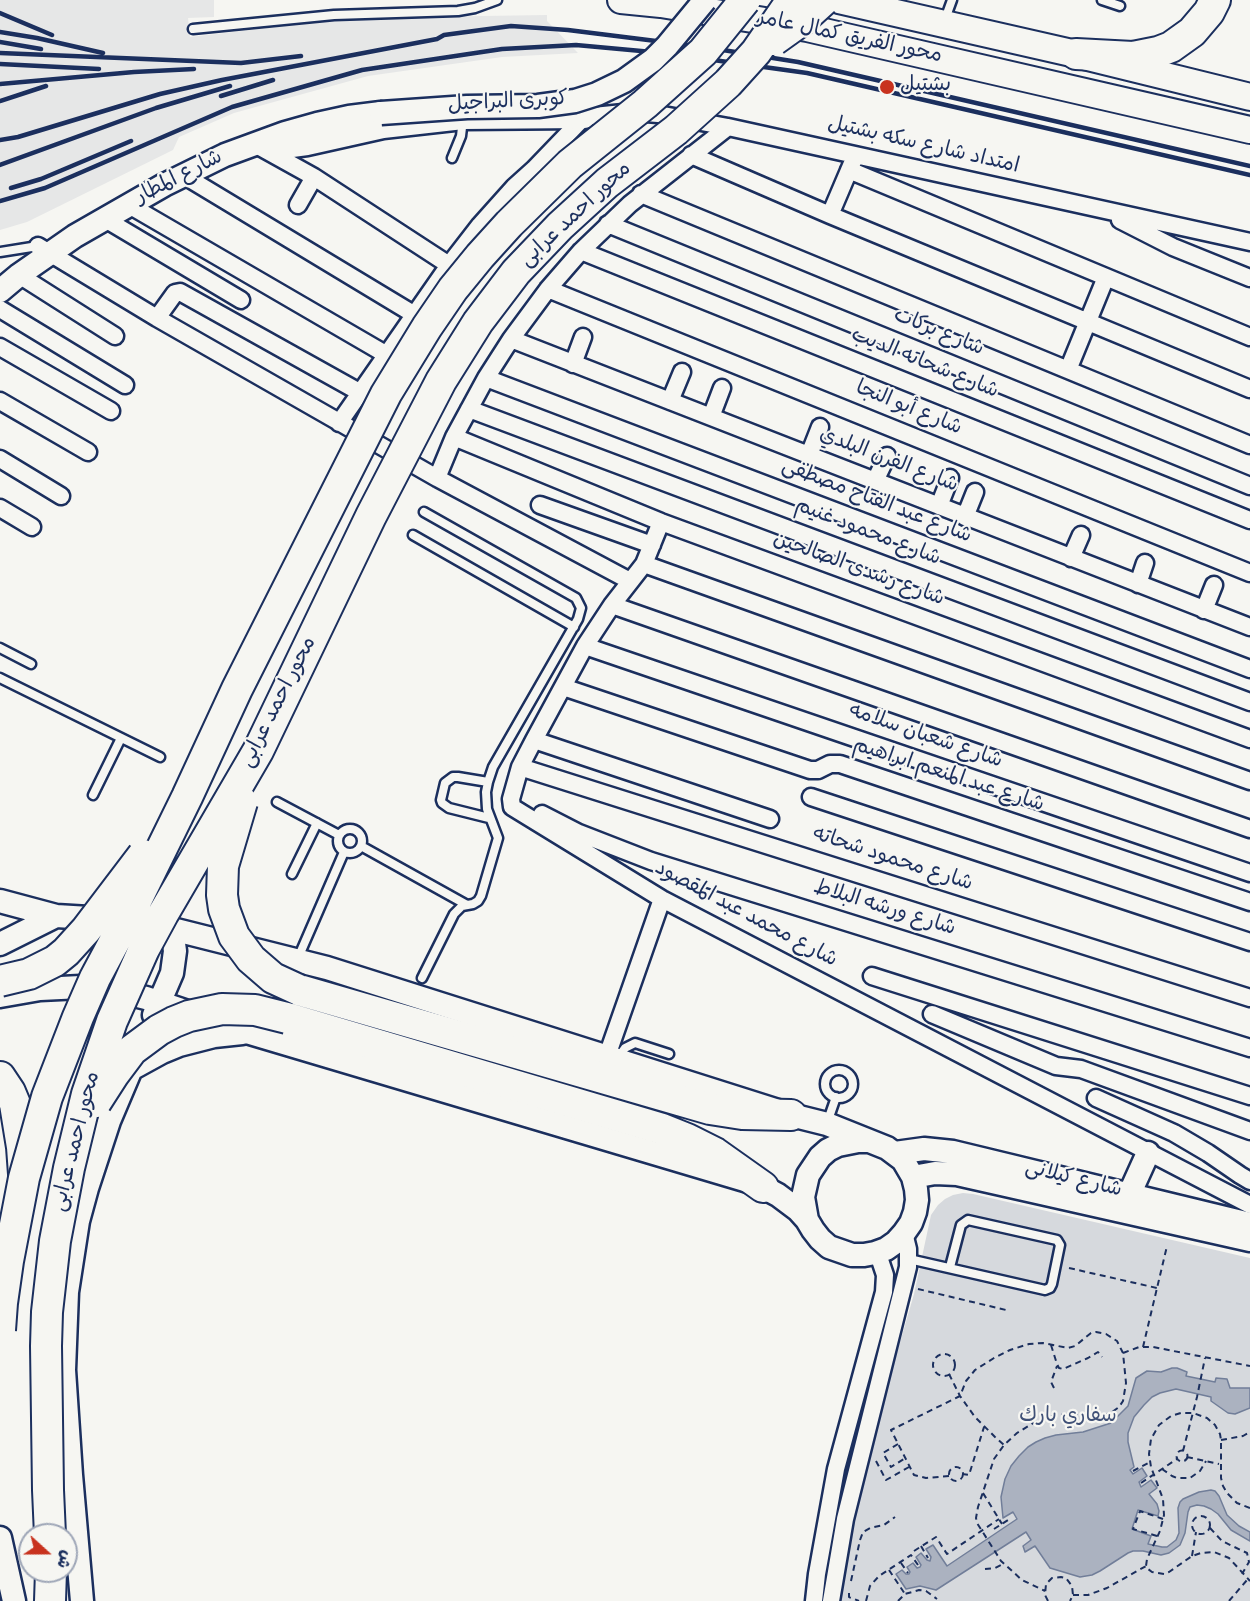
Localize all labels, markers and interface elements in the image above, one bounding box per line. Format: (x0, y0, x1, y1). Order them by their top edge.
street label: محور الفريق كمال عامر (754, 7, 944, 71)
place label: بشتيل (900, 74, 951, 100)
marker: بشتيل (878, 78, 896, 96)
street label: كوبرى البراجيل (447, 88, 569, 120)
street label: امتداد شارع سكه بشتيل (825, 113, 1021, 181)
street label: شارع المطار (132, 146, 228, 212)
street label: محور احمد عرابى (516, 158, 638, 274)
street label: شارع بركات (889, 304, 987, 364)
street label: شارع شحاته الديب (847, 324, 1001, 406)
street label: شارع أبو النجا (851, 377, 965, 443)
street label: شارع الفرن البلدي (815, 424, 961, 500)
street label: شارع عبد الفتاح مصطفى (778, 455, 974, 551)
street label: شارع محمود غنيم (791, 495, 943, 573)
street label: شارع رشدى الصالحين (769, 528, 947, 614)
street label: محور احمد عرابى (236, 633, 324, 773)
street label: شارع شعبان سلامه (845, 700, 1005, 776)
street label: شارع عبد المنعم ابراهيم (849, 734, 1047, 820)
street label: شارع محمود شحاته (809, 823, 975, 899)
street label: شارع محمد عبد المقصود (649, 857, 841, 975)
street label: شارع ورشه البلاط (810, 876, 958, 944)
street label: محور احمد عرابى (48, 1069, 108, 1215)
street label: شارع كيلانى (1022, 1157, 1124, 1205)
park label: سفاري بارك (1019, 1405, 1117, 1431)
north arrow (18, 1523, 78, 1583)
text: ش (50, 1547, 77, 1571)

